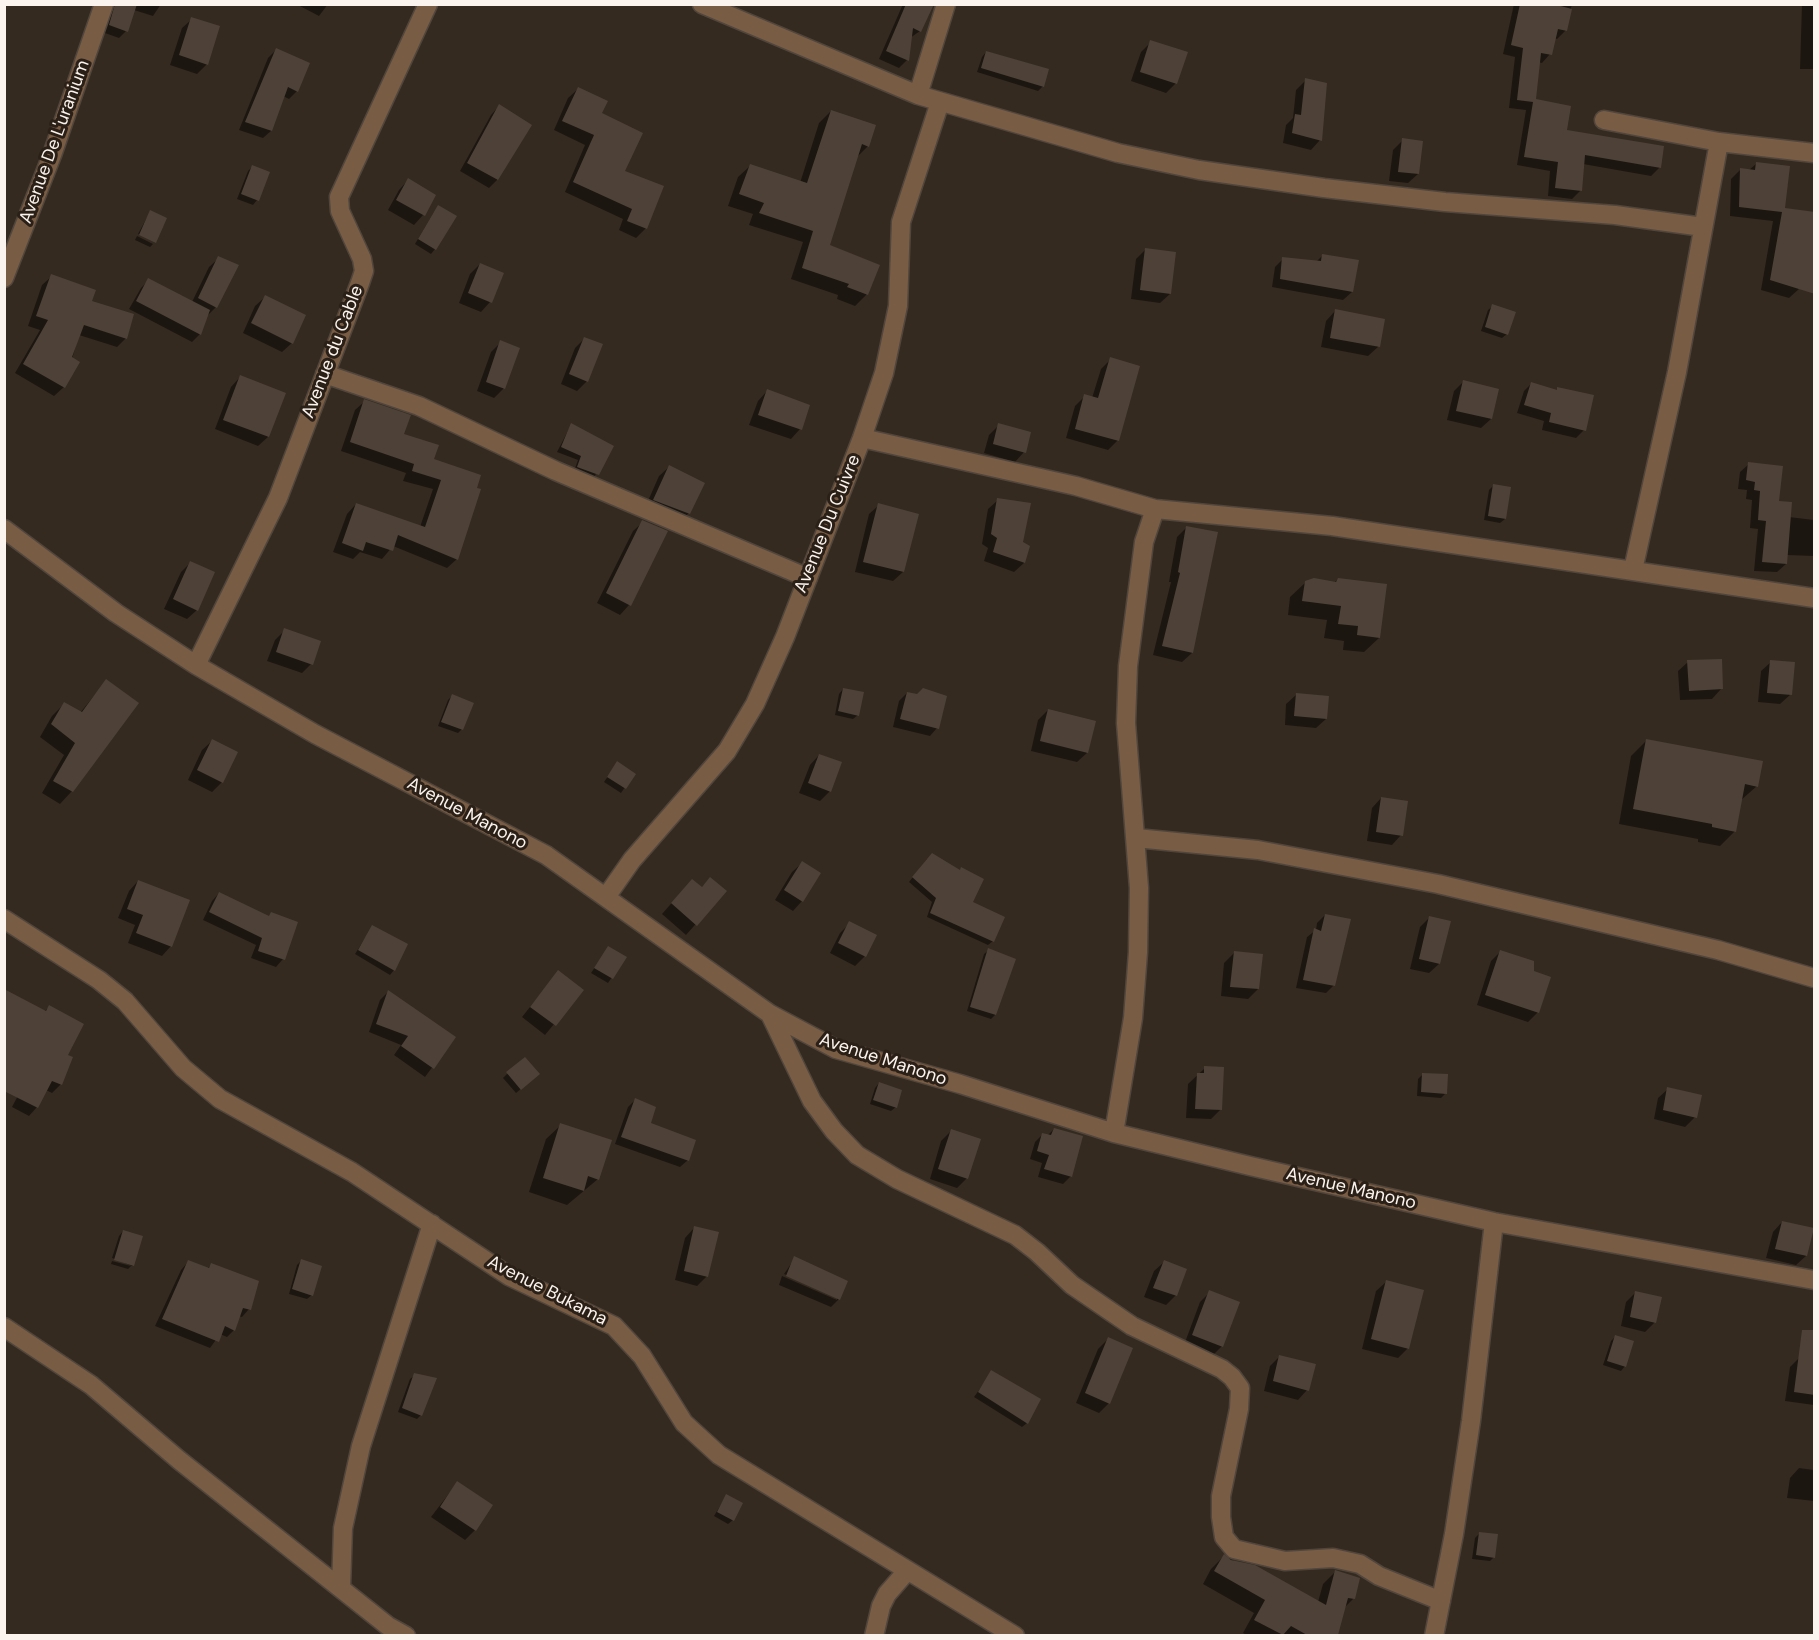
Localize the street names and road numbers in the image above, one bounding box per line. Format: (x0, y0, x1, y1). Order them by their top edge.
street label: Avenue De L'uranium (15, 57, 95, 227)
street label: Avenue du Cable (298, 283, 368, 421)
street label: Avenue Du Cuivre (790, 452, 866, 596)
street label: Avenue Manono (403, 773, 531, 855)
street label: Avenue Manono (816, 1029, 950, 1091)
street label: Avenue Manono (1284, 1164, 1418, 1214)
street label: Avenue Bukama (483, 1251, 611, 1331)

